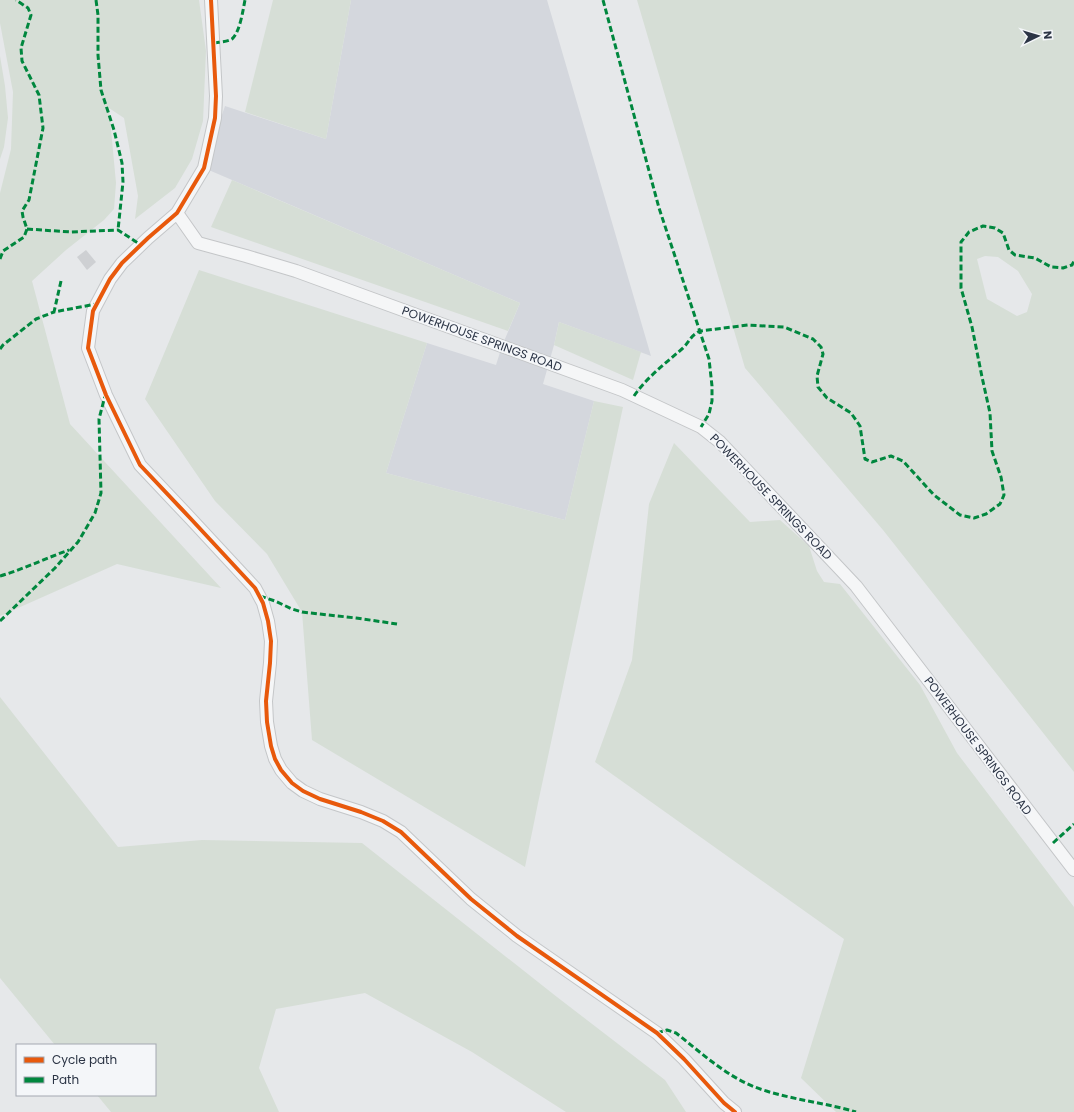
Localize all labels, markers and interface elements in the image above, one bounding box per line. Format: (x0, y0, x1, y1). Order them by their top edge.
north arrow (1018, 16, 1058, 56)
text: N (1040, 30, 1056, 40)
street label: POWERHOUSE SPRINGS ROAD (400, 302, 565, 375)
street label: POWERHOUSE SPRINGS ROAD (706, 430, 836, 563)
street label: POWERHOUSE SPRINGS ROAD (921, 673, 1036, 818)
legend (16, 1044, 156, 1096)
text: Cycle path (52, 1051, 117, 1068)
text: Path (52, 1071, 79, 1088)

